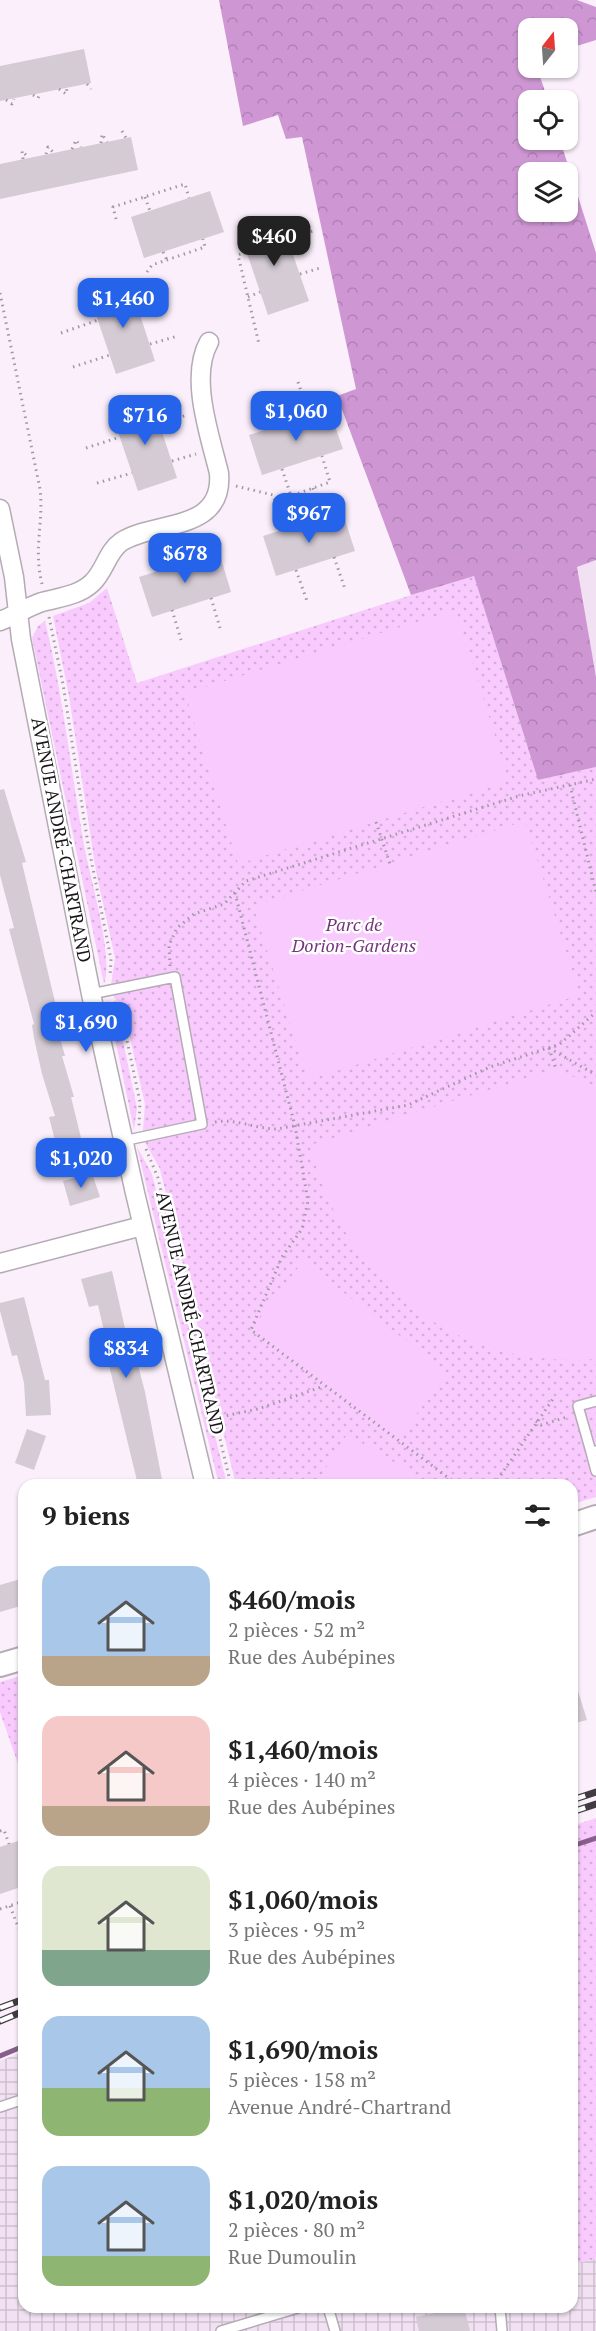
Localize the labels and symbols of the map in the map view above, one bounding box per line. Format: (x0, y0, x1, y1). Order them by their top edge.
north arrow (518, 18, 578, 78)
pin: $460 (238, 216, 310, 267)
pin: $1,460 (74, 278, 172, 329)
pin: $1,060 (247, 391, 345, 442)
pin: $716 (109, 395, 181, 446)
pin: $967 (273, 493, 345, 544)
pin: $678 (149, 533, 221, 584)
street label: AVENUE ANDRÉ-CHARTRAND (26, 715, 98, 964)
park label: Parc de Dorion-Gardens (291, 912, 416, 957)
pin: $1,690 (37, 1002, 135, 1053)
pin: $1,020 (32, 1138, 130, 1189)
street label: AVENUE ANDRÉ-CHARTRAND (151, 1189, 231, 1437)
pin: $834 (90, 1328, 162, 1379)

